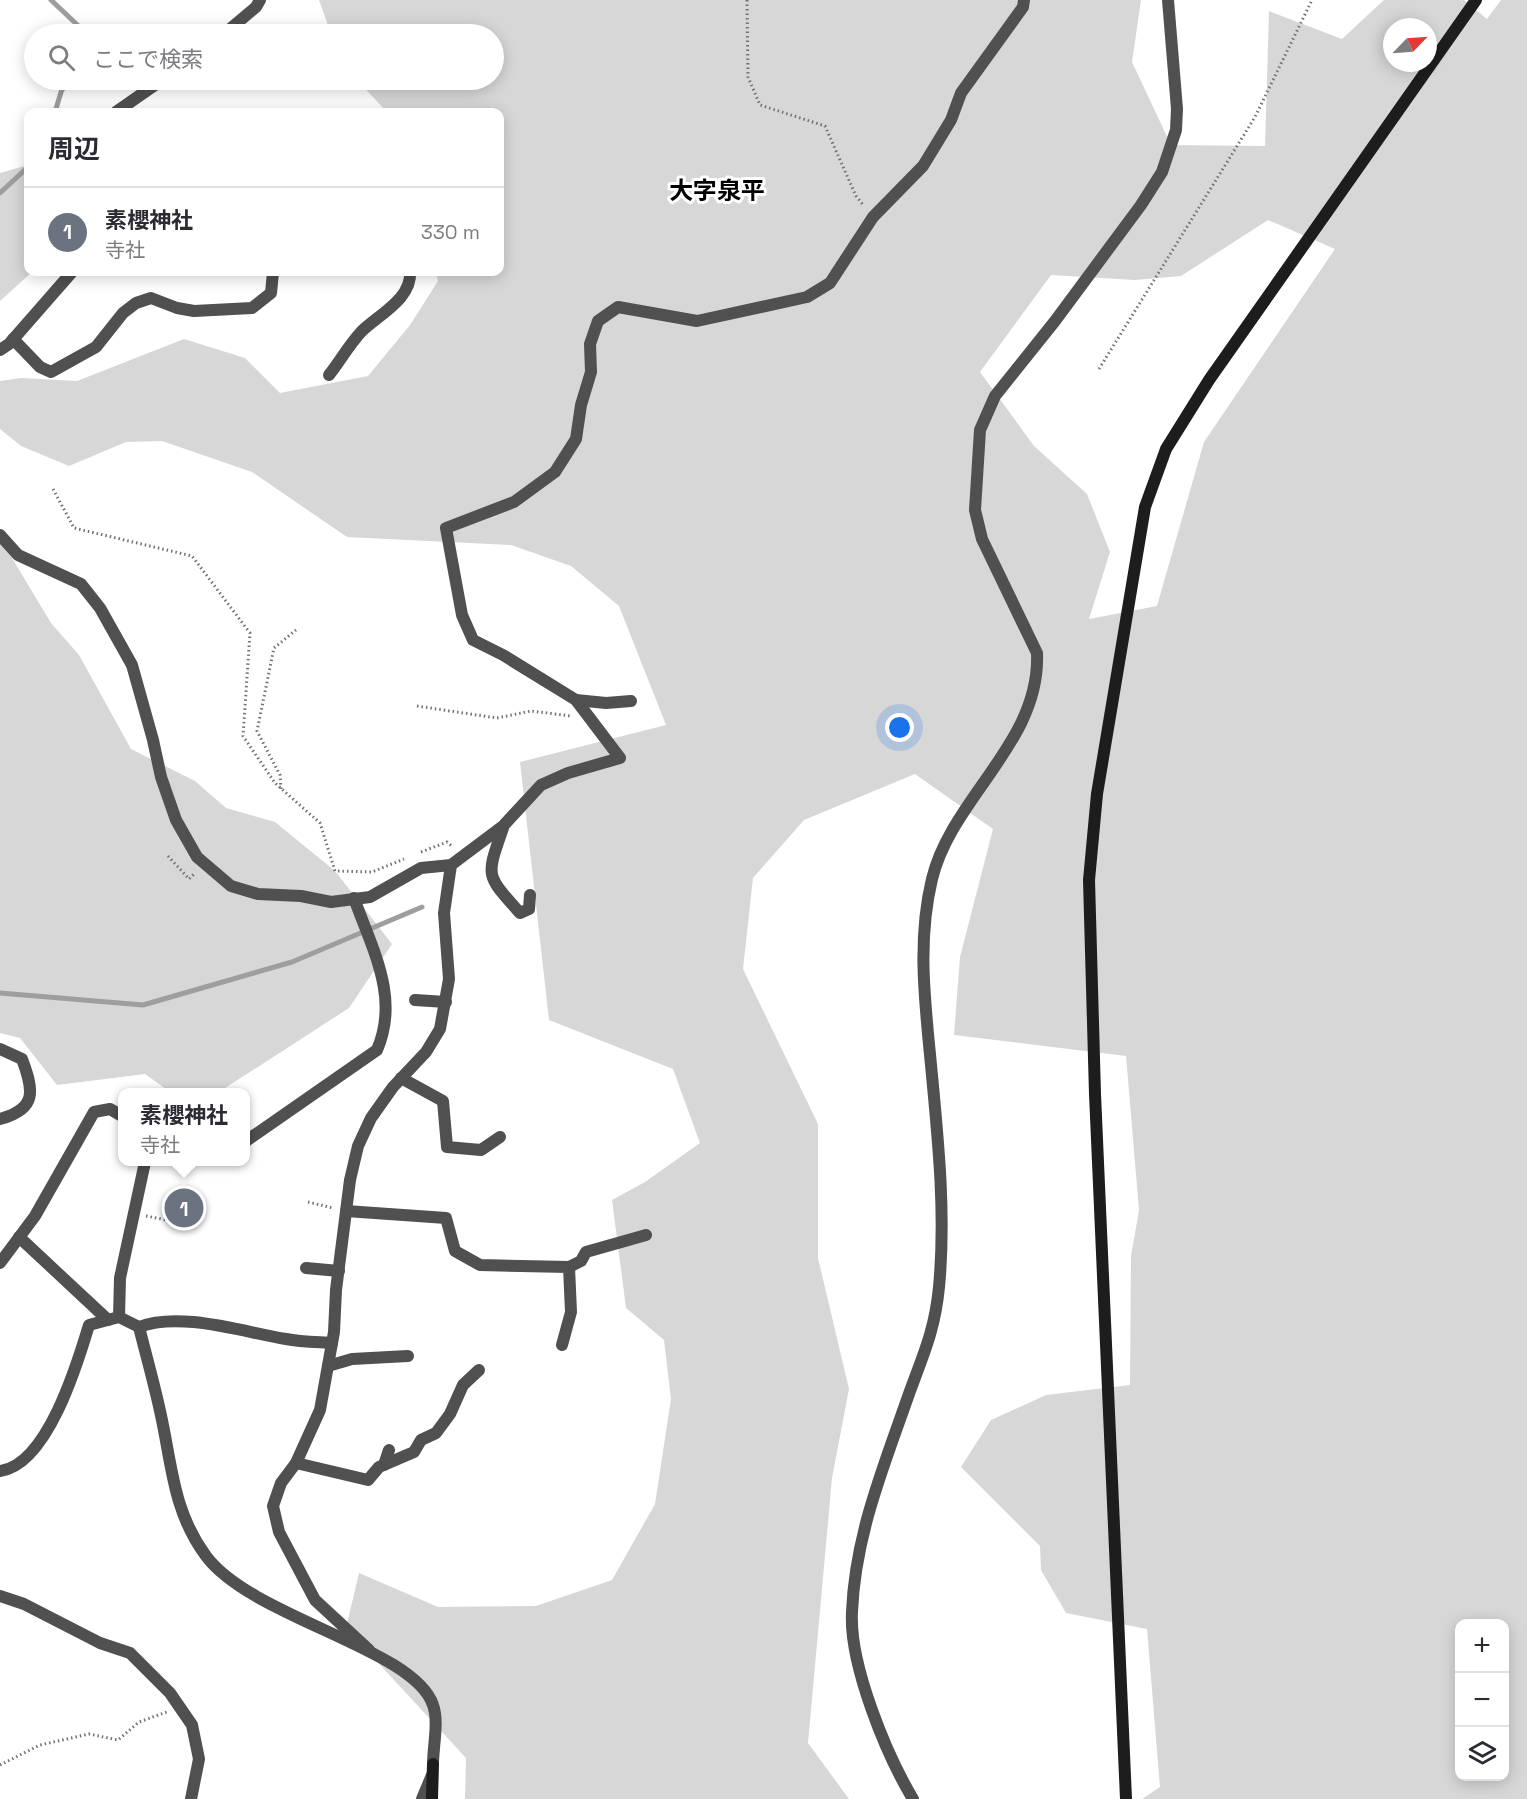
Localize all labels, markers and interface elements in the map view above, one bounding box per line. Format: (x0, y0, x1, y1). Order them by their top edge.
north arrow (1383, 18, 1437, 72)
search box (24, 24, 504, 90)
icon: search (45, 41, 78, 74)
text: ここで検索 (93, 45, 203, 73)
text: 周辺 (48, 132, 100, 166)
district label: 大字泉平 (669, 175, 765, 206)
text: 素櫻神社 (105, 206, 193, 234)
text: 1 (63, 219, 72, 245)
text: 330 m (421, 219, 480, 245)
text: 寺社 (105, 237, 145, 263)
your location (885, 713, 914, 742)
popup (118, 1088, 250, 1166)
text: 素櫻神社 (140, 1101, 228, 1129)
text: 寺社 (140, 1132, 180, 1158)
pin: 1 (164, 1186, 204, 1230)
map controls (1455, 1619, 1509, 1781)
button: + (1455, 1619, 1509, 1673)
button: − (1455, 1673, 1509, 1727)
button: layers (1455, 1727, 1509, 1781)

